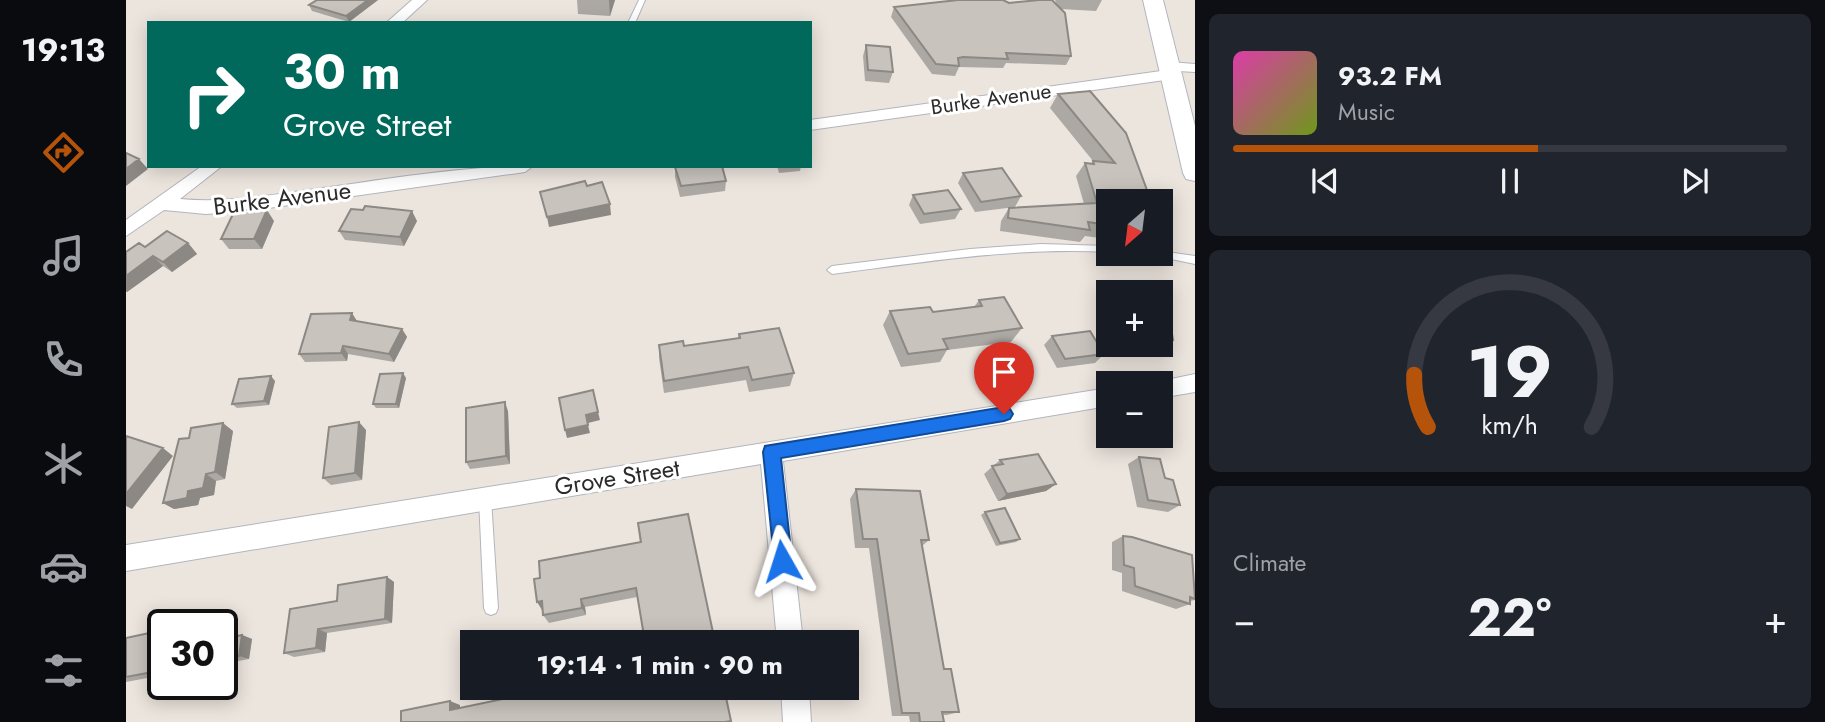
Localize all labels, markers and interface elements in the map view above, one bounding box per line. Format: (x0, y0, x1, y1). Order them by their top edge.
text: 19:13 (21, 27, 105, 73)
text: 30 m (283, 37, 401, 107)
icon: right (168, 49, 259, 140)
text: 93.2 FM (1338, 57, 1442, 95)
street label: Burke Avenue (929, 76, 1053, 122)
text: Music (1338, 95, 1395, 129)
text: Grove Street (283, 102, 451, 148)
icon: directions (39, 128, 88, 177)
icon: previous (1306, 162, 1344, 200)
icon: pause (1491, 162, 1529, 200)
icon: next (1676, 162, 1714, 200)
street label: Burke Avenue (211, 172, 353, 224)
north arrow (1096, 189, 1172, 266)
map controls (1096, 189, 1173, 448)
icon: music (39, 231, 88, 280)
button: + (1096, 280, 1173, 357)
text: 19 (1467, 319, 1553, 424)
icon: phone (39, 335, 88, 384)
pin (974, 342, 1034, 414)
icon: arrive (985, 353, 1023, 391)
button: − (1096, 371, 1173, 448)
text: km/h (1482, 407, 1538, 443)
icon: climate (39, 439, 88, 488)
street label: Grove Street (552, 450, 682, 504)
position arrow (745, 524, 819, 598)
icon: car (39, 542, 88, 591)
text: Climate (1233, 546, 1306, 580)
text: 22° (1468, 580, 1551, 656)
text: − (1233, 592, 1255, 647)
text: + (1764, 592, 1787, 647)
speed limit sign: 30 (147, 609, 238, 700)
icon: filters (39, 646, 88, 695)
text: 19:14 · 1 min · 90 m (536, 646, 783, 684)

